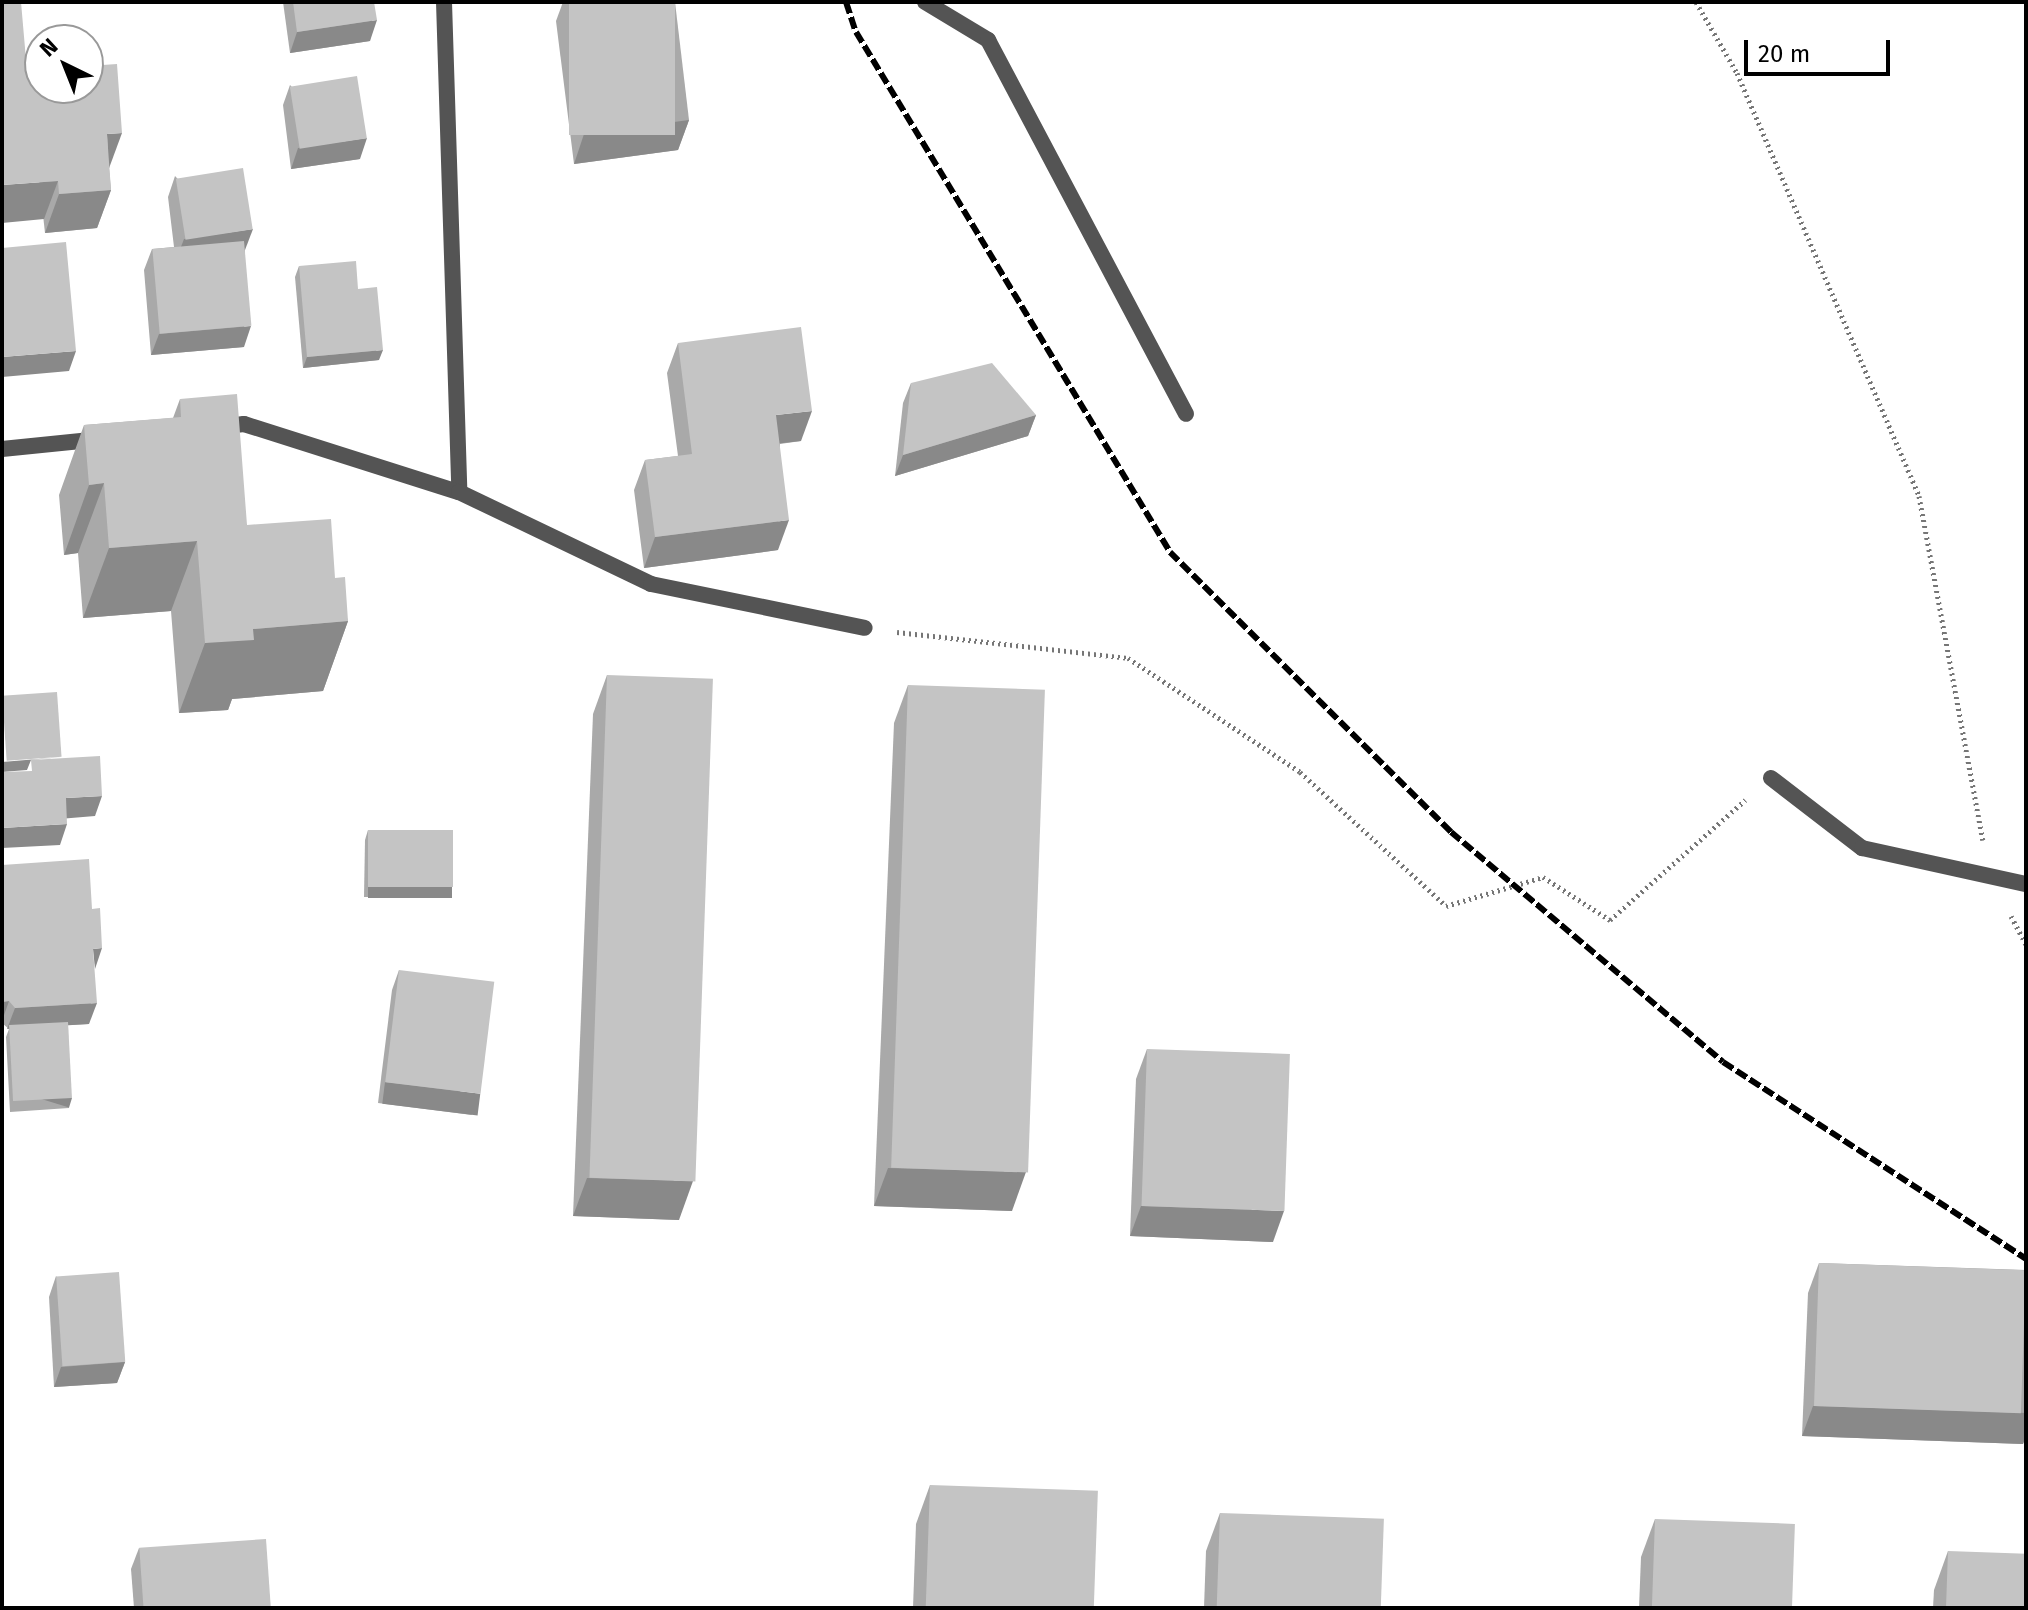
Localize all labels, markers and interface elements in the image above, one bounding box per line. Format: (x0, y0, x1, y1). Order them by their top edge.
north arrow (24, 24, 104, 104)
scale bar (1748, 24, 1894, 74)
text: N (34, 33, 63, 62)
text: 20 m (1758, 40, 1810, 68)

